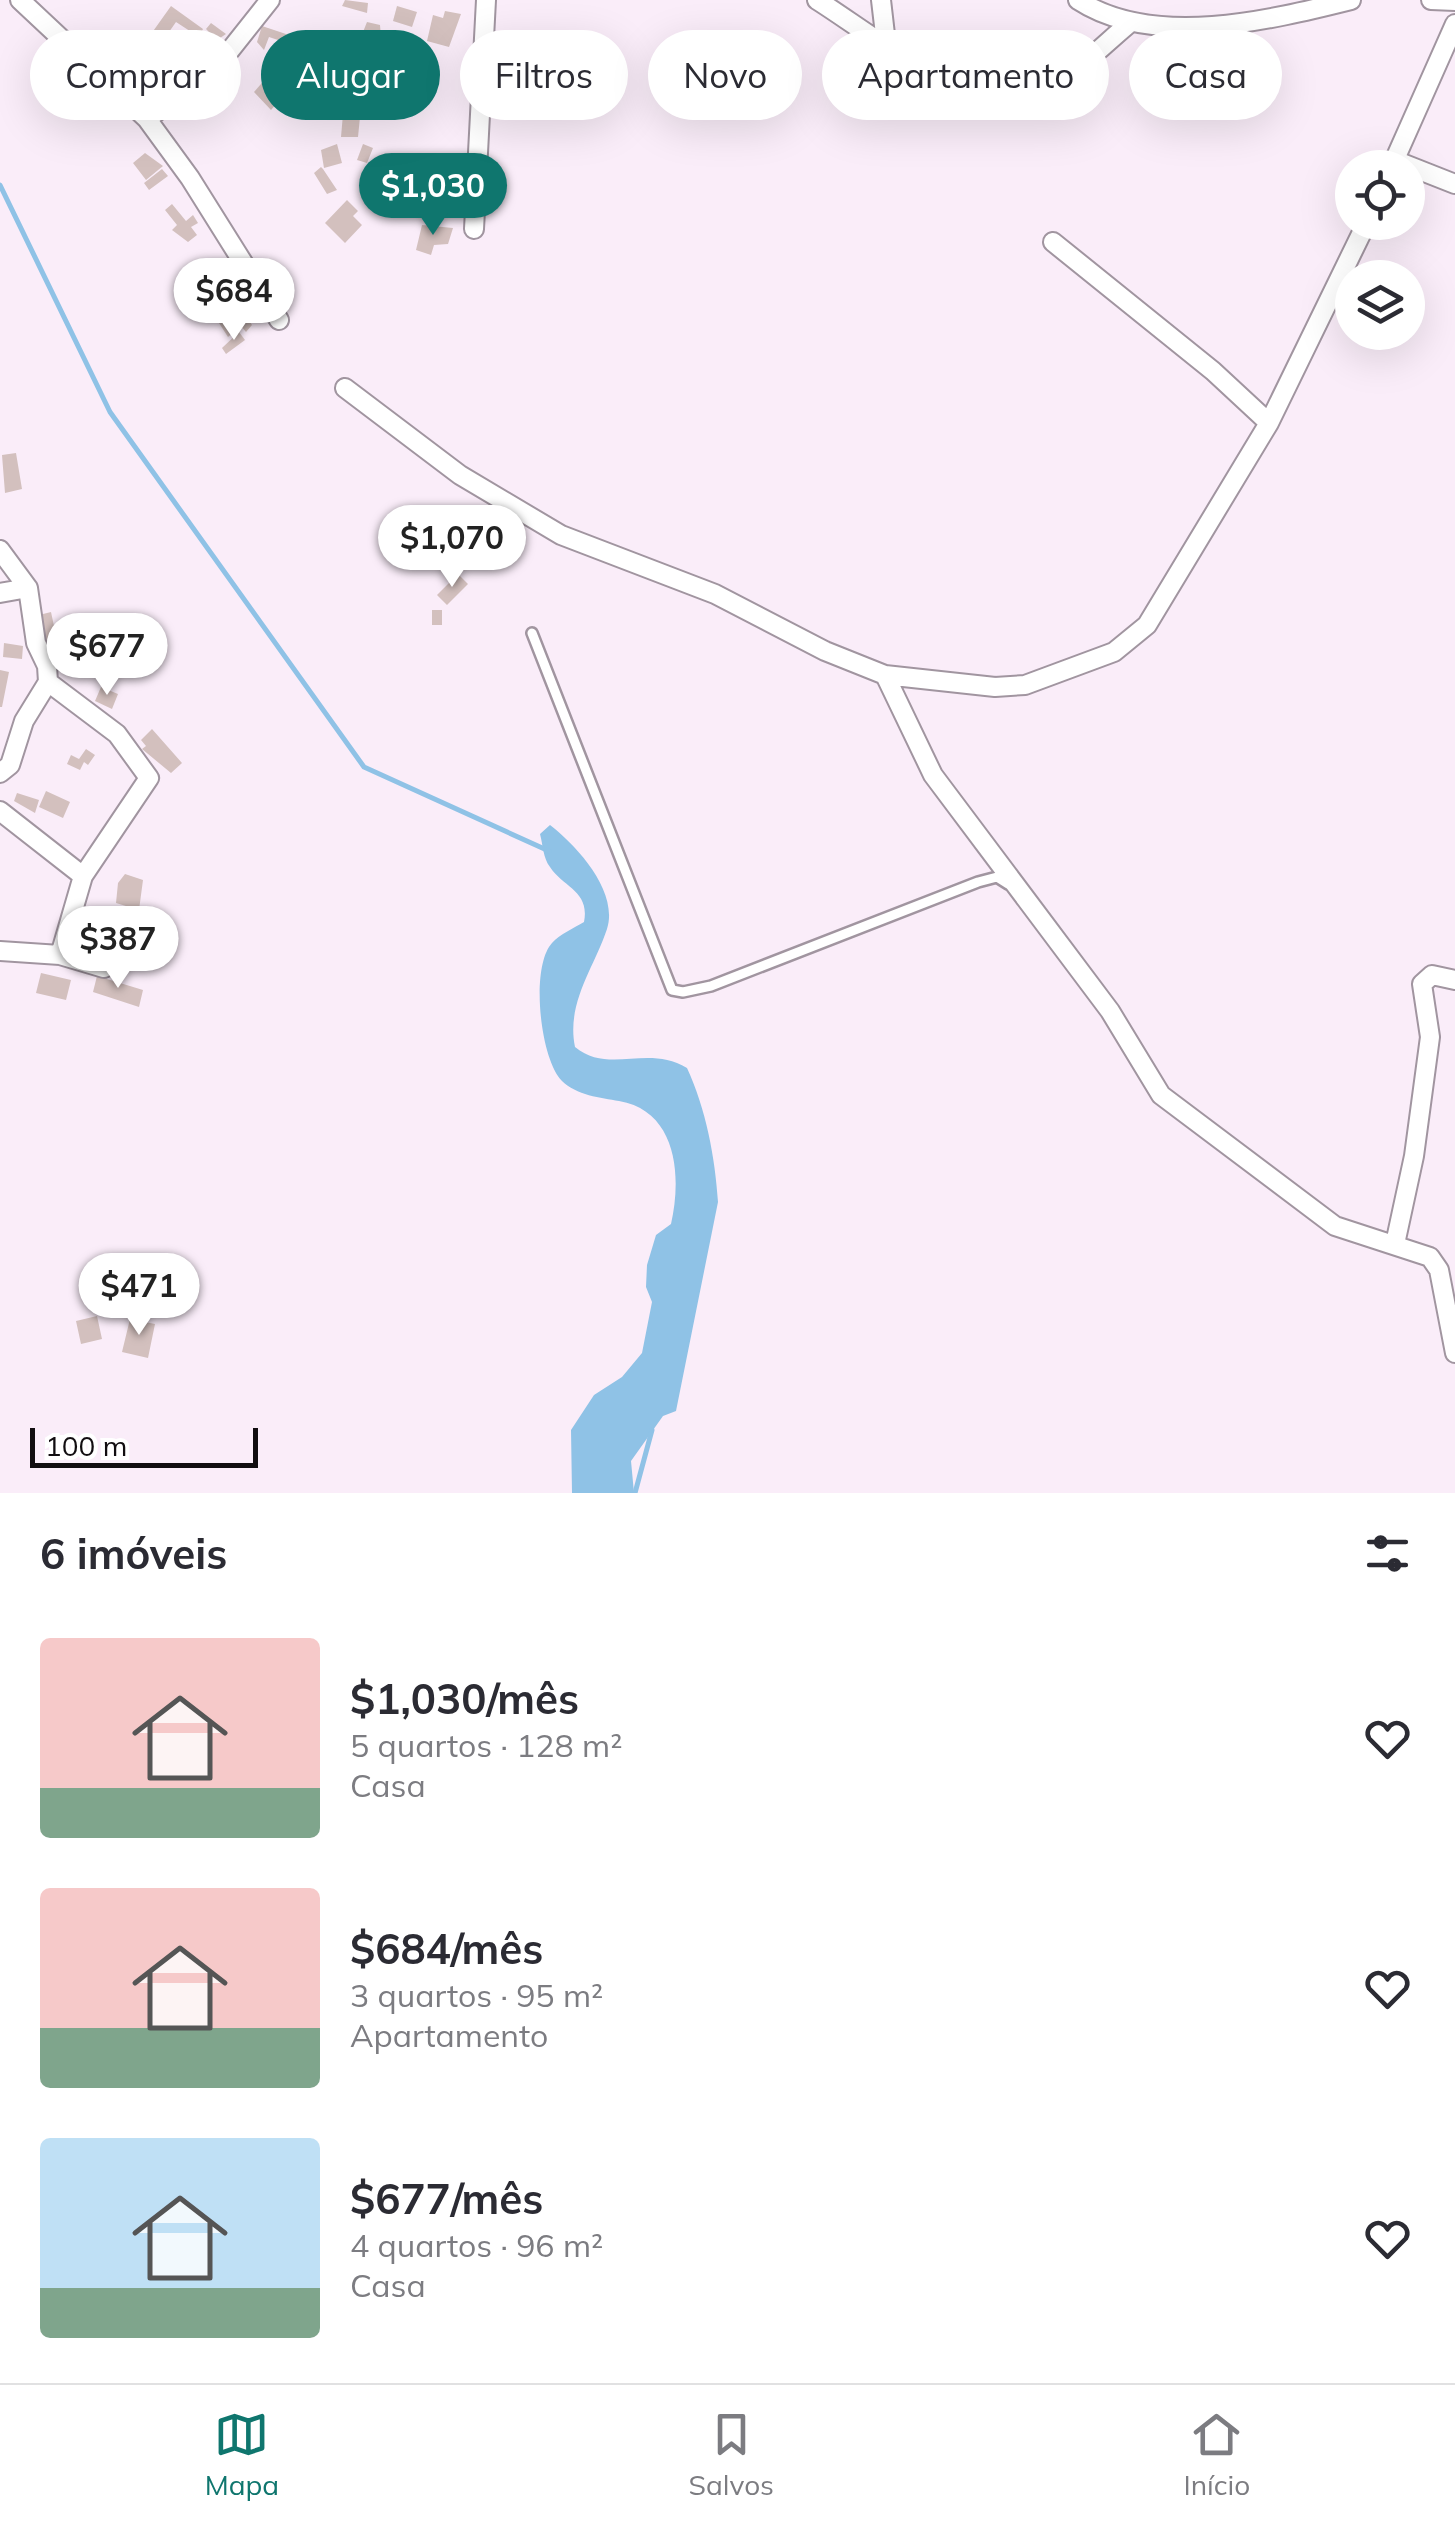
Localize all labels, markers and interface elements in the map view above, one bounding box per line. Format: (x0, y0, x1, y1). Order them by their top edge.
chip: Comprar (30, 30, 241, 120)
chip: Alugar (261, 30, 440, 120)
chip: Filtros (460, 30, 628, 120)
chip: Novo (648, 30, 802, 120)
chip: Apartamento (822, 30, 1109, 120)
chip: Casa (1129, 30, 1282, 120)
map controls (1335, 150, 1425, 350)
button: locate (1335, 150, 1425, 240)
pin: $1,030 (352, 153, 514, 238)
text: $1,030 (381, 165, 485, 205)
pin: $684 (175, 258, 293, 343)
button: layers (1335, 260, 1425, 350)
text: $684 (196, 270, 272, 310)
pin: $1,070 (371, 505, 533, 590)
text: $1,070 (400, 517, 504, 557)
pin: $677 (48, 613, 166, 698)
text: $677 (69, 625, 145, 665)
pin: $387 (59, 906, 177, 991)
text: $387 (80, 918, 156, 958)
pin: $471 (80, 1253, 198, 1338)
text: $471 (101, 1265, 177, 1305)
scale bar (30, 1423, 258, 1468)
text: 100 m (45, 1428, 127, 1463)
icon: filters (1360, 1526, 1415, 1581)
text: 6 imóveis (40, 1527, 227, 1580)
text: $1,030/mês (350, 1672, 579, 1725)
icon: home (120, 1678, 240, 1798)
icon: heart (1360, 1711, 1415, 1766)
text: 5 quartos · 128 m² (350, 1725, 622, 1765)
text: Casa (350, 1765, 426, 1805)
text: $684/mês (350, 1922, 543, 1975)
icon: home (120, 1928, 240, 2048)
icon: heart (1360, 1961, 1415, 2016)
text: 3 quartos · 95 m² (350, 1975, 603, 2015)
text: Apartamento (350, 2015, 548, 2055)
text: $677/mês (350, 2172, 543, 2225)
icon: home (120, 2178, 240, 2298)
icon: heart (1360, 2211, 1415, 2266)
text: 4 quartos · 96 m² (350, 2225, 603, 2265)
text: Casa (350, 2265, 426, 2305)
tab: Mapa (205, 2407, 279, 2502)
tab: Salvos (689, 2407, 774, 2502)
tab: Início (1183, 2407, 1250, 2502)

